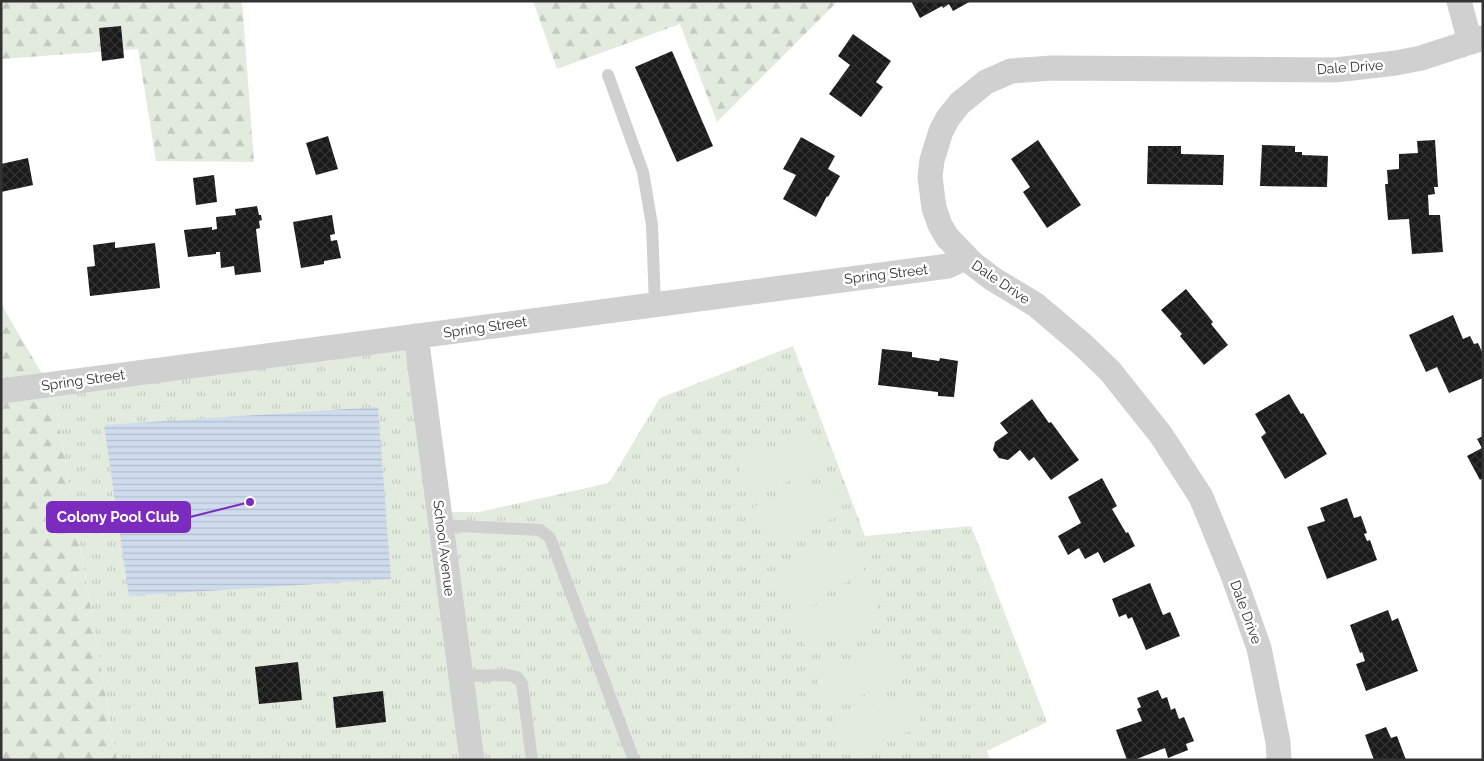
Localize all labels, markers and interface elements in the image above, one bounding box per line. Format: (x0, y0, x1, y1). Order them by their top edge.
street label: Dale Drive (1316, 57, 1384, 77)
street label: Dale Drive (969, 257, 1033, 307)
street label: Spring Street (843, 261, 929, 287)
street label: Spring Street (442, 313, 528, 341)
street label: Spring Street (40, 366, 126, 394)
street label: School Avenue (430, 499, 458, 597)
callout: Colony Pool Club (47, 502, 190, 532)
text: Colony Pool Club (57, 508, 180, 526)
street label: Dale Drive (1227, 578, 1265, 646)

